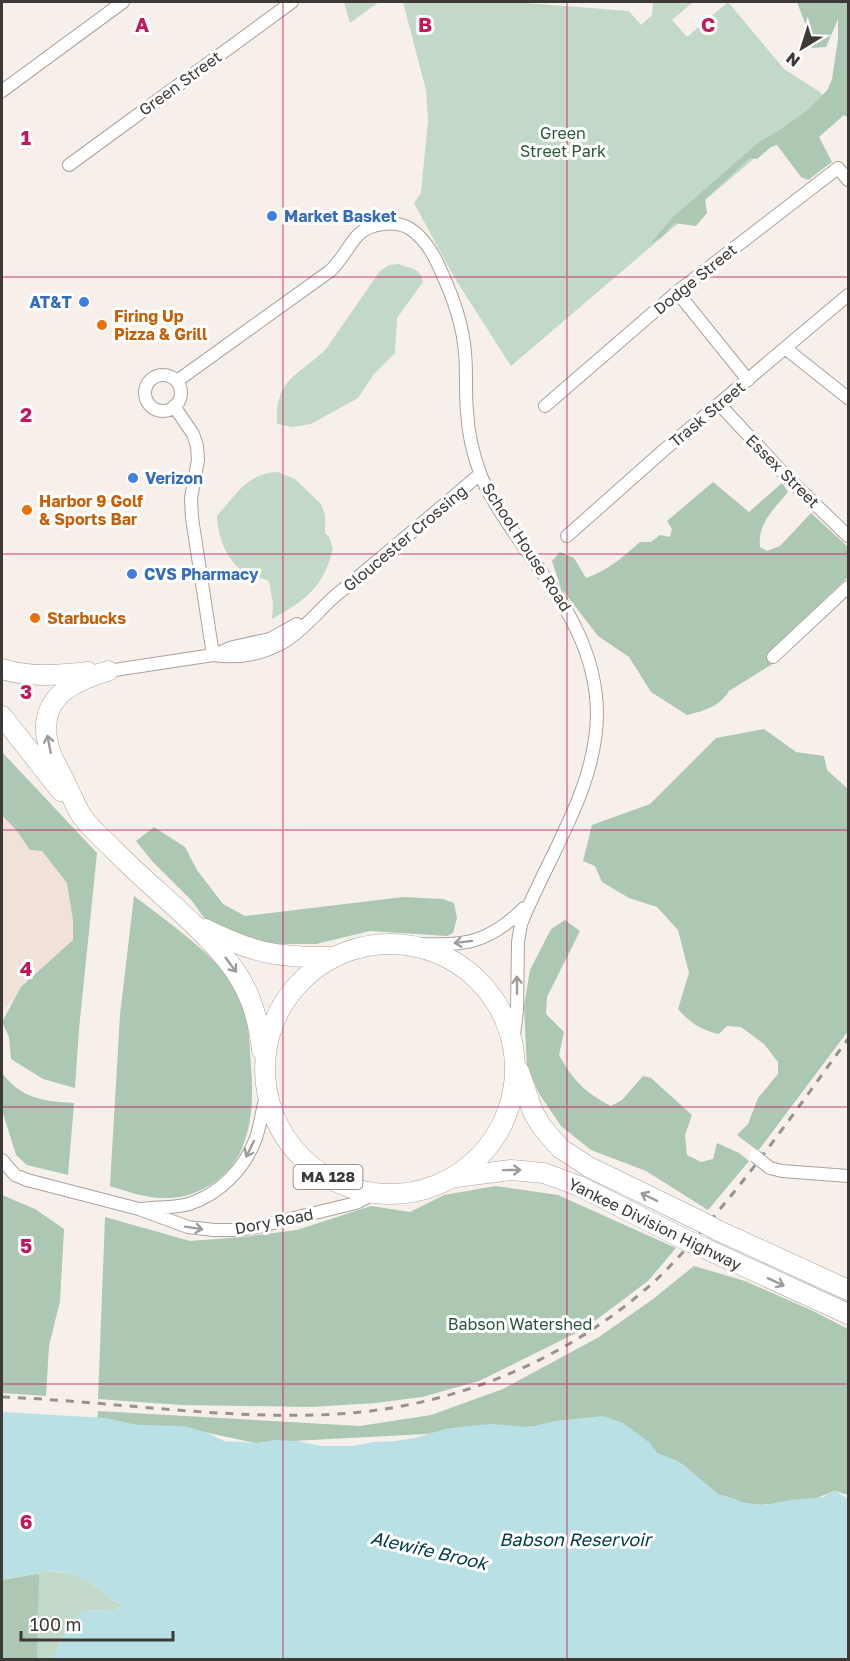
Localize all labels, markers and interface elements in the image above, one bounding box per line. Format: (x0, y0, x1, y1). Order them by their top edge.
text: A (135, 12, 149, 36)
text: B (418, 12, 432, 36)
text: C (701, 12, 715, 36)
north arrow (772, 18, 832, 78)
street label: Green Street (135, 46, 225, 120)
text: N (782, 48, 804, 71)
park label: Green Street Park (520, 123, 606, 161)
text: 1 (21, 125, 31, 149)
place label: Market Basket (284, 206, 397, 226)
marker: Market Basket (265, 209, 279, 223)
street label: Dodge Street (649, 239, 741, 319)
place label: AT&T (30, 292, 73, 312)
marker: AT&T (77, 295, 91, 309)
place label: Firing Up Pizza & Grill (114, 306, 208, 344)
marker: Firing Up Pizza & Grill (95, 318, 109, 332)
street label: Trask Street (665, 377, 749, 451)
text: 2 (20, 402, 32, 426)
street label: Essex Street (742, 430, 824, 512)
place label: Verizon (145, 468, 203, 488)
marker: Verizon (126, 471, 140, 485)
street label: School House Road (478, 479, 576, 615)
street label: Gloucester Crossing (339, 480, 471, 596)
place label: Harbor 9 Golf & Sports Bar (39, 491, 143, 529)
marker: Harbor 9 Golf & Sports Bar (20, 503, 34, 517)
place label: CVS Pharmacy (144, 564, 259, 584)
marker: CVS Pharmacy (125, 567, 139, 581)
place label: Starbucks (47, 608, 126, 628)
marker: Starbucks (28, 611, 42, 625)
text: 3 (20, 679, 32, 703)
one-way arrow (43, 734, 54, 754)
one-way arrow (454, 937, 473, 948)
text: 4 (20, 956, 32, 980)
one-way arrow (225, 957, 237, 973)
one-way arrow (511, 975, 523, 995)
one-way arrow (244, 1139, 256, 1157)
road number: MA 128 (294, 1165, 362, 1189)
one-way arrow (501, 1165, 521, 1176)
street label: Yankee Division Highway (565, 1173, 745, 1275)
one-way arrow (641, 1191, 659, 1202)
street label: Dory Road (233, 1204, 315, 1238)
one-way arrow (184, 1222, 204, 1233)
text: 5 (20, 1233, 32, 1257)
one-way arrow (766, 1276, 784, 1288)
park label: Babson Watershed (448, 1314, 592, 1334)
text: 6 (20, 1509, 32, 1533)
water label: Alewife Brook (369, 1526, 491, 1575)
water label: Babson Reservoir (499, 1528, 654, 1550)
scale bar (21, 1604, 172, 1642)
text: 100 m (30, 1613, 81, 1635)

